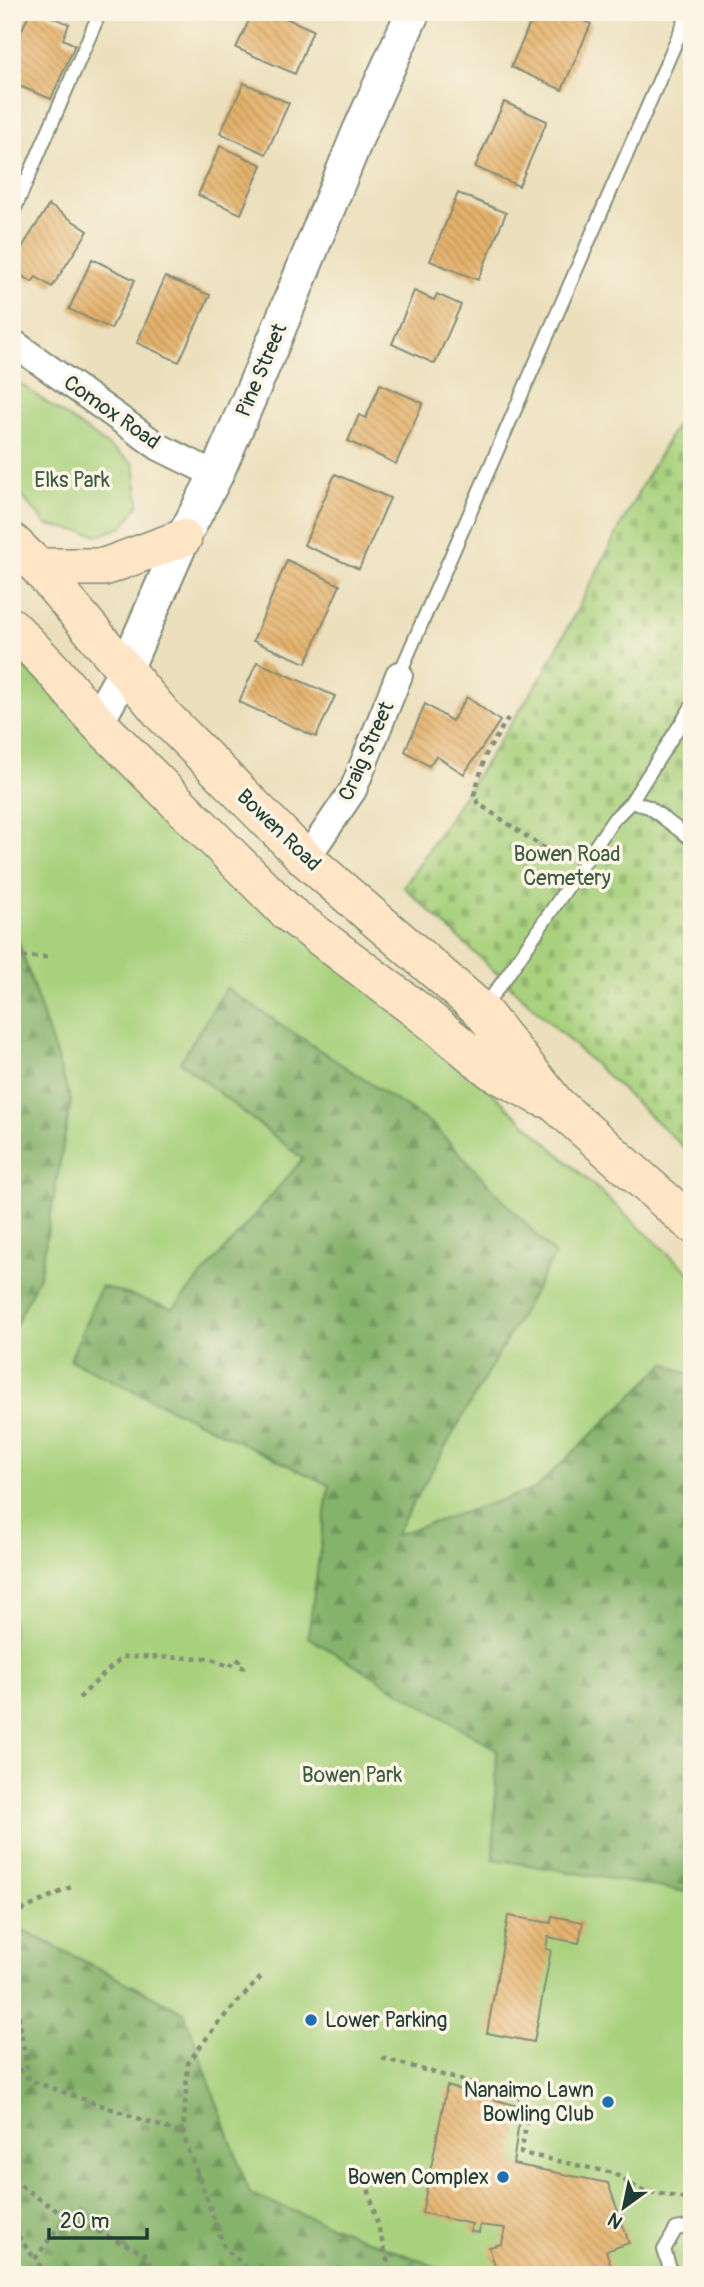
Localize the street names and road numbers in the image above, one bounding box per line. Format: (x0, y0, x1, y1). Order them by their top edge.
street label: Pine Street (230, 319, 293, 421)
street label: Comox Road (58, 369, 165, 456)
street label: Craig Street (333, 697, 401, 805)
street label: Bowen Road (231, 783, 327, 877)

